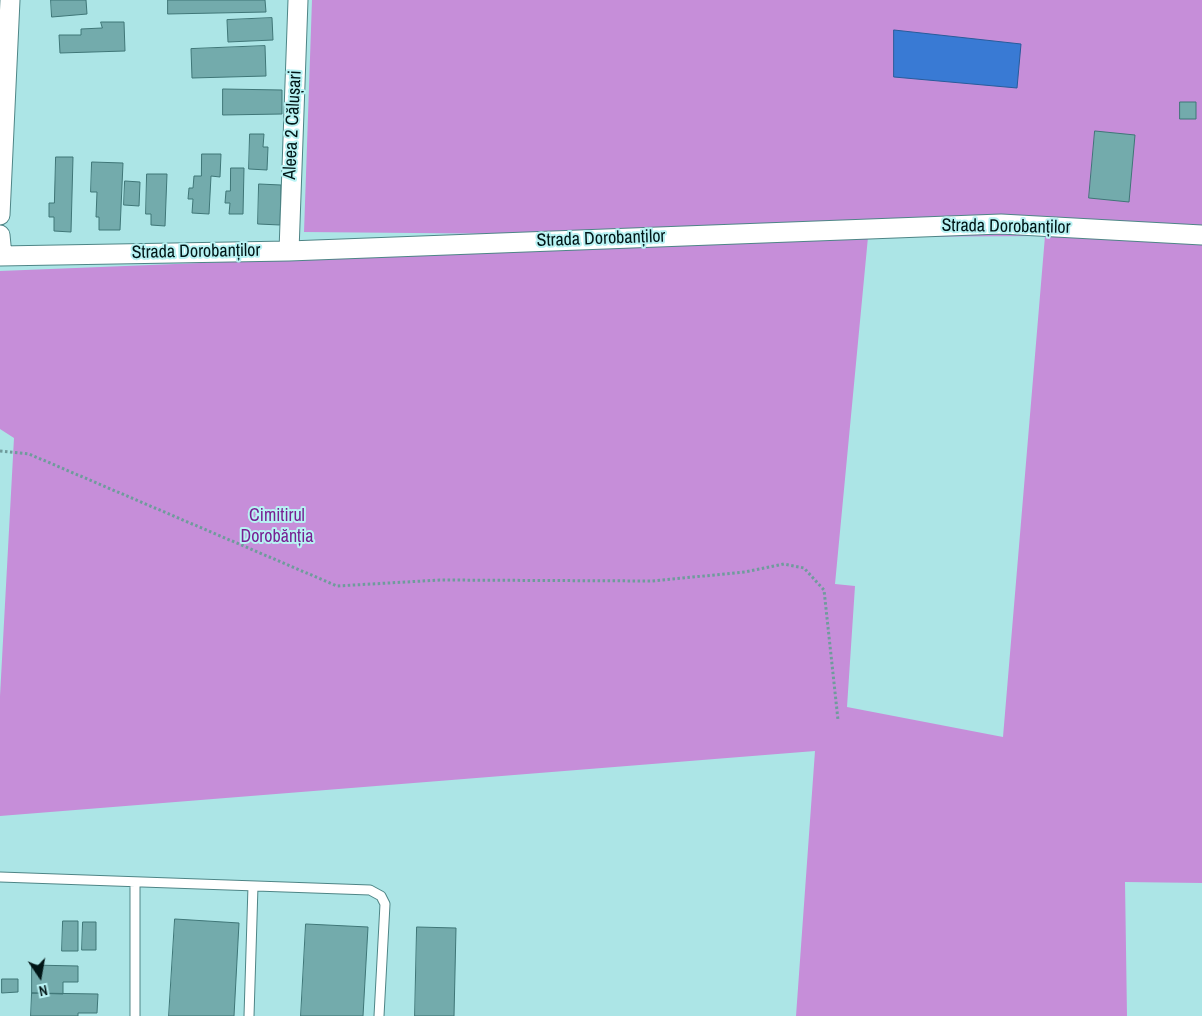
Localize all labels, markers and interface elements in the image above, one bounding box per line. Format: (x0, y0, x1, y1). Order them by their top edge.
street label: Aleea 2 Călușari (279, 70, 307, 180)
street label: Strada Dorobanților (941, 215, 1071, 239)
street label: Strada Dorobanților (536, 226, 666, 252)
street label: Strada Dorobanților (131, 240, 261, 264)
park label: Cimitirul Dorobănția (240, 505, 314, 548)
north arrow (15, 951, 65, 1001)
text: N (37, 981, 49, 1000)

